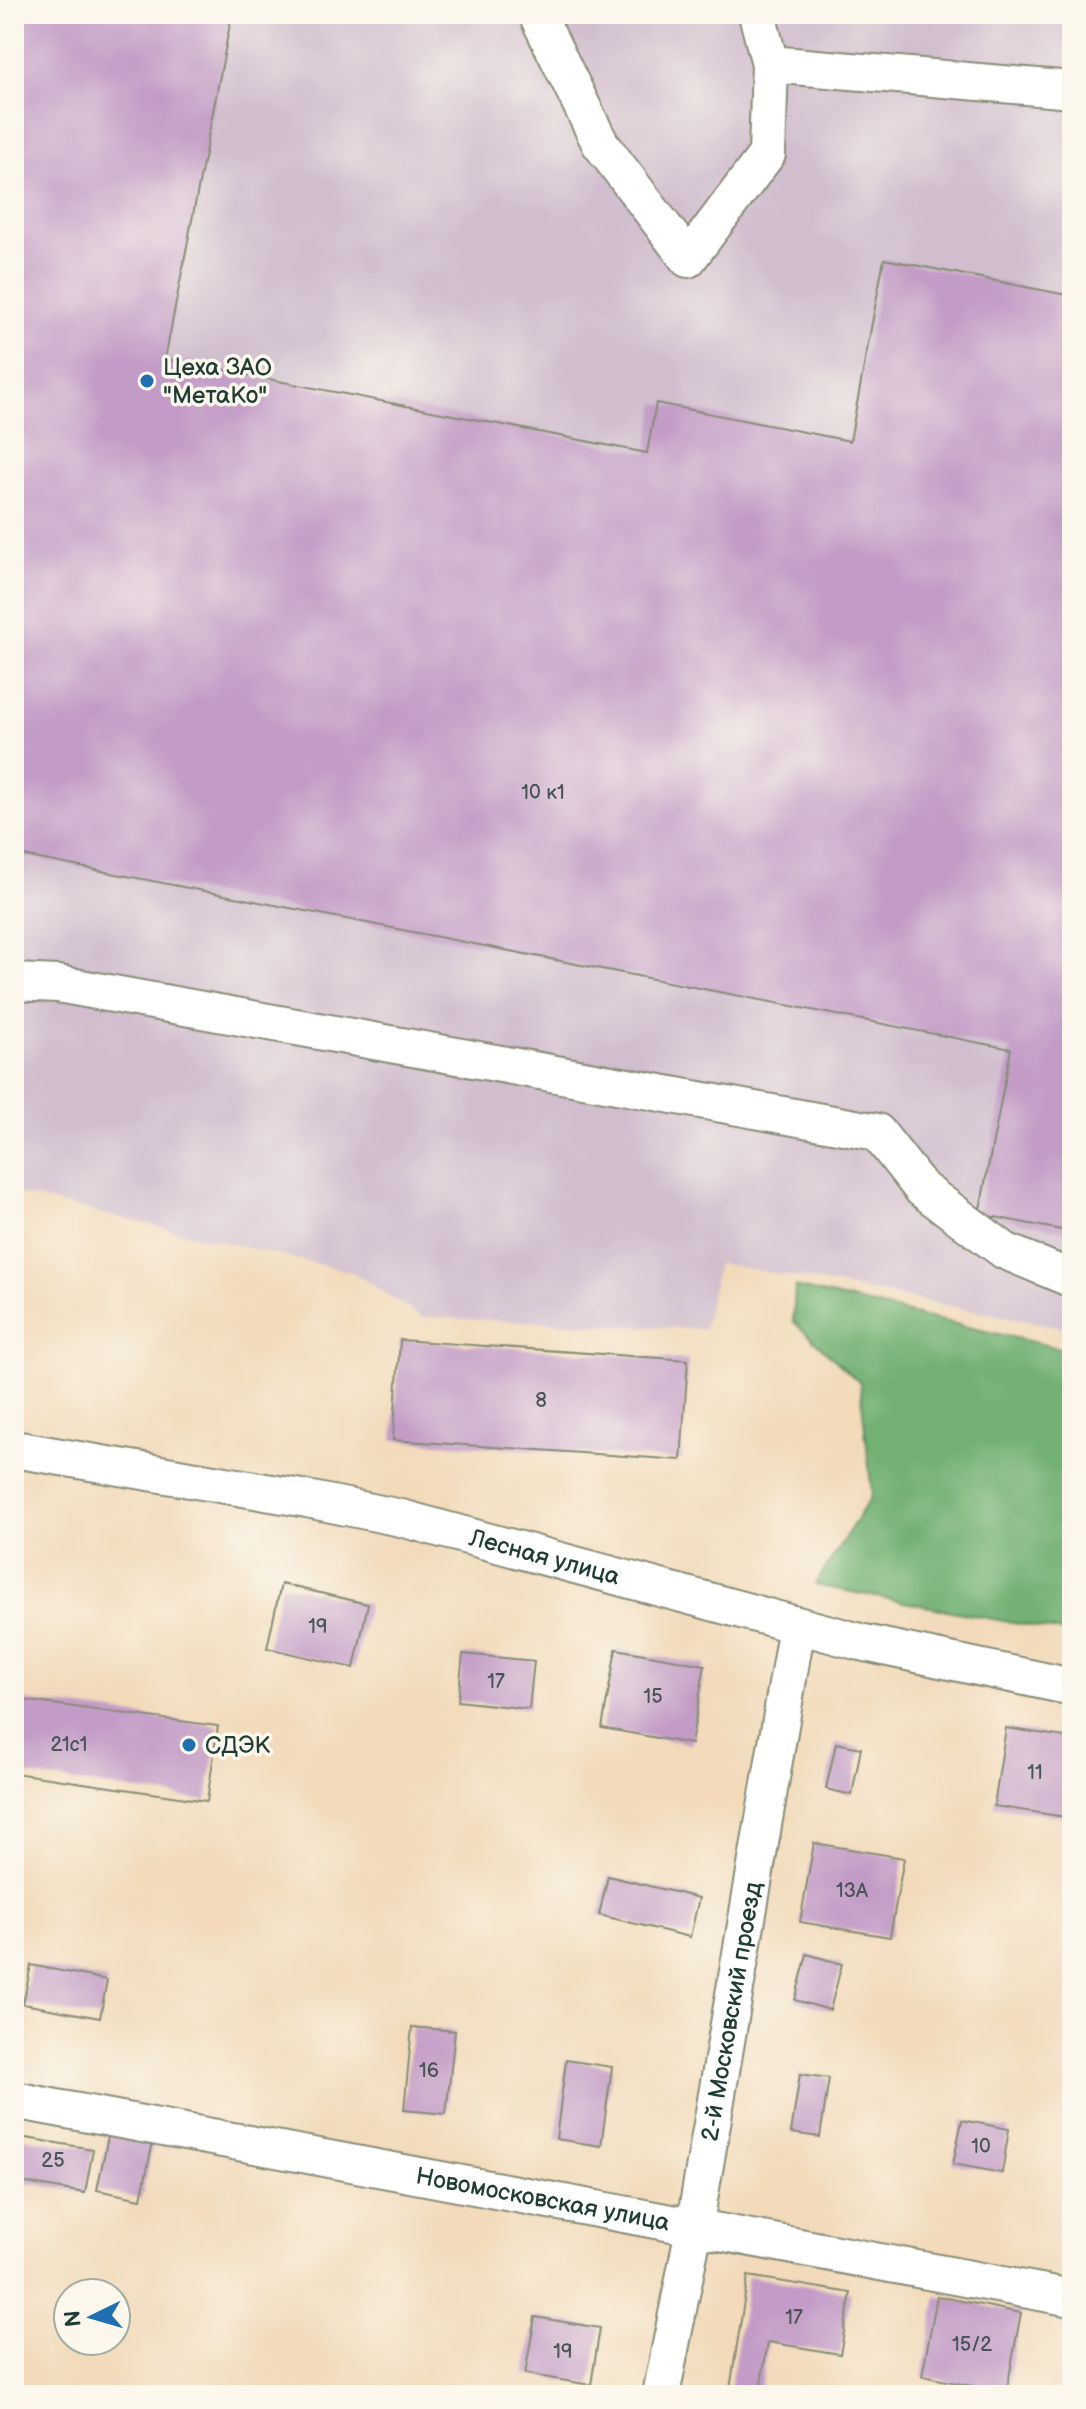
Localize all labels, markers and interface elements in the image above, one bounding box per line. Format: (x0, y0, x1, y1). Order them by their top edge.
place label: Цеха ЗАО "МетаКо" (163, 353, 272, 410)
marker: Цеха ЗАО "МетаКо" (138, 372, 156, 390)
house number: 10 к1 (521, 781, 565, 805)
house number: 8 (535, 1389, 547, 1413)
street label: Лесная улица (465, 1523, 623, 1591)
house number: 19 (308, 1615, 328, 1639)
house number: 17 (487, 1670, 505, 1694)
house number: 15 (643, 1685, 663, 1709)
place label: СДЭК (205, 1731, 271, 1760)
house number: 21с1 (51, 1733, 87, 1757)
marker: СДЭК (180, 1736, 198, 1754)
house number: 11 (1027, 1761, 1043, 1785)
street label: 2-й Московский проезд (695, 1879, 768, 2143)
house number: 13А (836, 1879, 869, 1903)
house number: 16 (419, 2059, 439, 2083)
house number: 10 (971, 2135, 991, 2159)
house number: 25 (41, 2149, 65, 2173)
street label: Новомосковская улица (413, 2162, 672, 2237)
north arrow (52, 2277, 132, 2357)
house number: 17 (785, 2306, 803, 2330)
text: N (59, 2309, 88, 2328)
house number: 15/2 (952, 2333, 992, 2357)
house number: 19 (553, 2340, 573, 2364)

